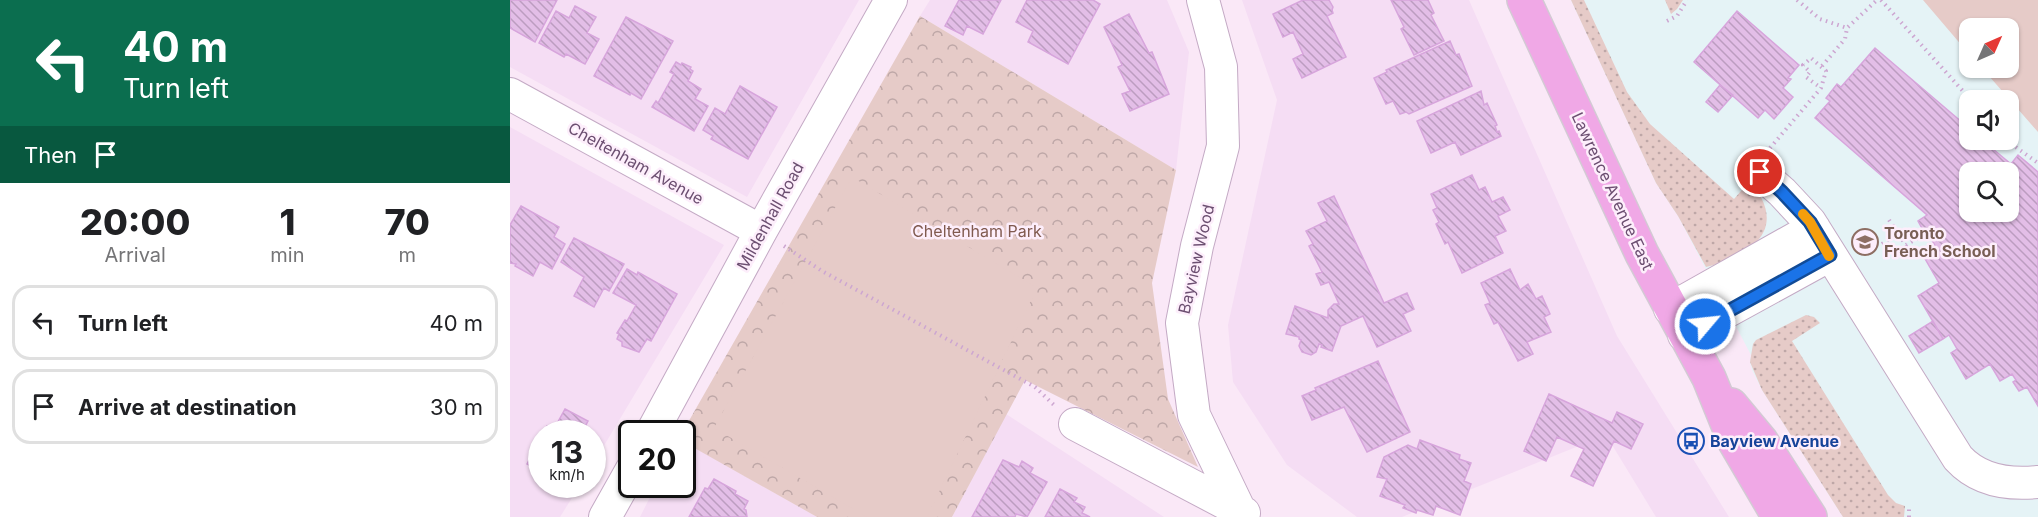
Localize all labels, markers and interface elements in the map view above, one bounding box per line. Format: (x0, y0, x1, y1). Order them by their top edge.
north arrow (1959, 18, 2019, 78)
map controls (1959, 18, 2019, 222)
text: 40 m (123, 21, 228, 72)
icon: left (24, 24, 102, 102)
text: Turn left (123, 72, 229, 105)
button: sound (1959, 90, 2019, 150)
street label: Lawrence Avenue East (1568, 109, 1658, 273)
street label: Cheltenham Avenue (565, 118, 707, 208)
icon: arrive (89, 138, 122, 171)
text: Then (24, 142, 77, 168)
pin (1734, 146, 1785, 197)
icon: arrive (1743, 155, 1776, 188)
street label: Mildenhall Road (732, 159, 808, 273)
button: search (1959, 162, 2019, 222)
text: 20:00 (80, 200, 190, 244)
text: 1 (279, 200, 295, 244)
text: 70 (384, 200, 430, 244)
street label: Bayview Wood (1174, 202, 1218, 316)
park label: Cheltenham Park (912, 221, 1042, 241)
place label: Toronto French School (1884, 223, 1996, 261)
school or university icon: Toronto French School (1850, 227, 1880, 257)
text: Arrival (104, 243, 166, 267)
text: min (270, 243, 305, 267)
text: m (398, 243, 416, 267)
position arrow (1673, 292, 1737, 356)
icon: left (27, 306, 60, 339)
text: Turn left (78, 310, 168, 336)
text: 40 m (429, 310, 483, 336)
icon: arrive (27, 390, 60, 423)
text: Arrive at destination (78, 394, 297, 420)
text: 30 m (430, 394, 483, 420)
speed limit sign: 20 (618, 420, 696, 498)
bus stop icon: Bayview Avenue (1676, 426, 1706, 456)
place label: Bayview Avenue (1710, 431, 1839, 451)
text: 13 (551, 434, 583, 470)
text: km/h (549, 465, 585, 484)

